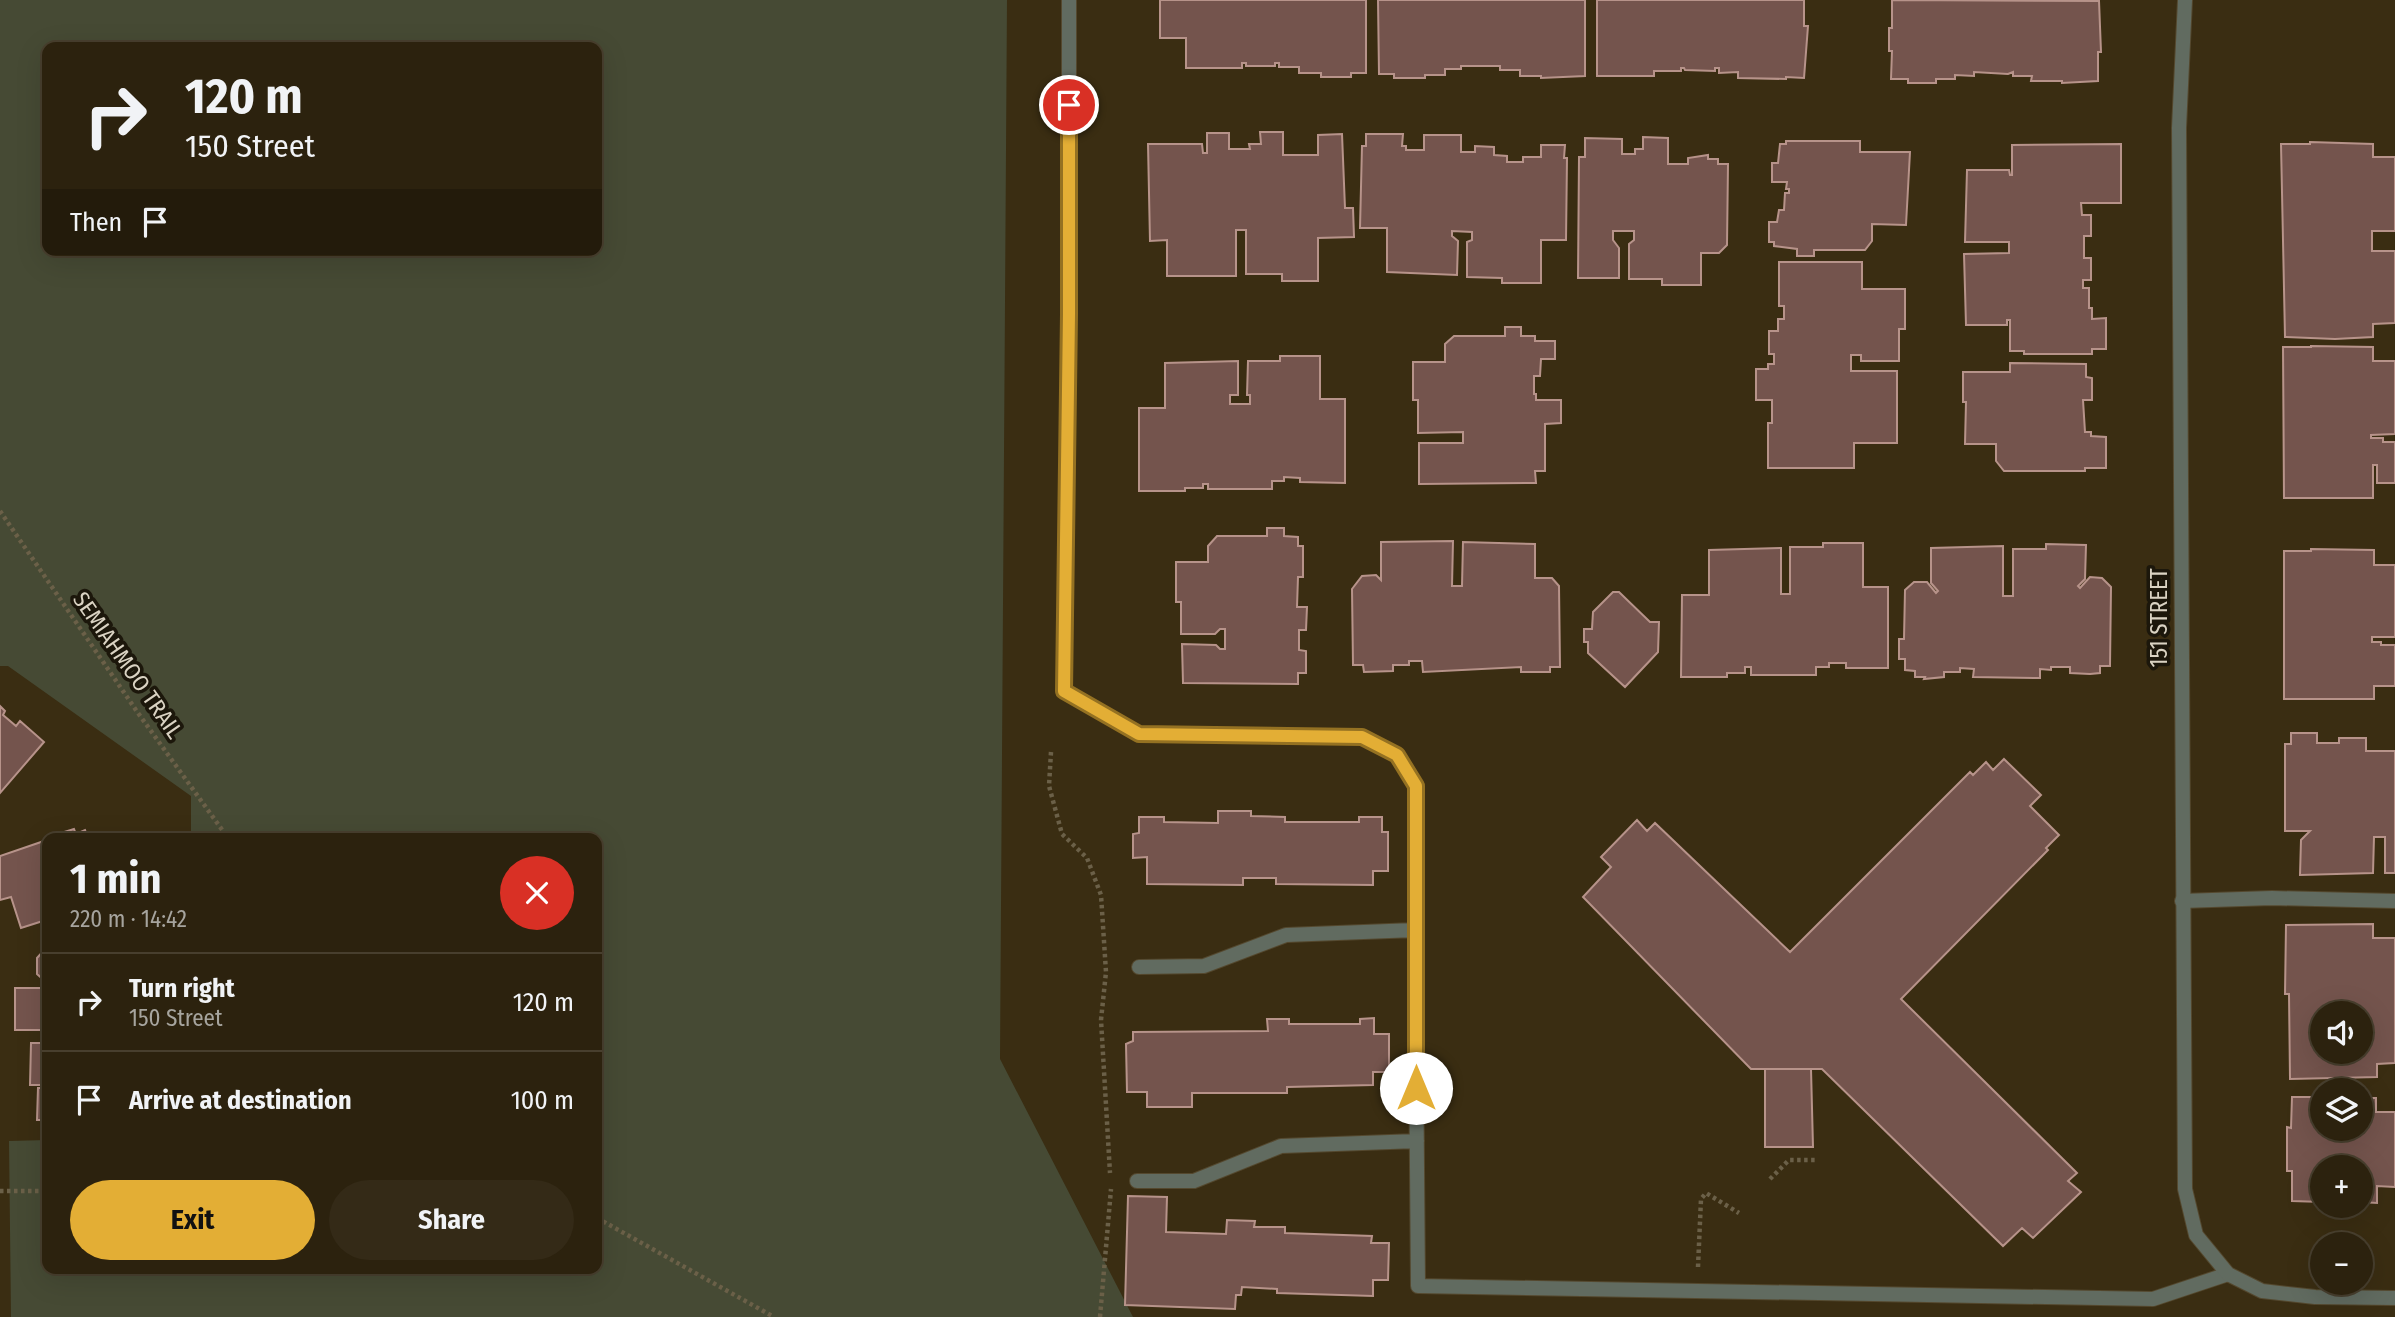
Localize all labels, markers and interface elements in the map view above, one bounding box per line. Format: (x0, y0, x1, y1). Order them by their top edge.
text: 120 m (185, 67, 303, 126)
icon: right (70, 70, 161, 161)
pin (1039, 75, 1099, 135)
icon: arrive (1050, 86, 1088, 124)
text: 150 Street (185, 127, 315, 165)
icon: arrive (136, 203, 174, 241)
text: Then (70, 207, 122, 238)
street label: 151 STREET (2145, 568, 2173, 668)
street label: SEMIAHMOO TRAIL (67, 586, 189, 744)
text: 1 min (70, 854, 161, 904)
button: close (500, 856, 574, 930)
text: 220 m · 14:42 (70, 905, 187, 933)
text: Turn right (129, 973, 235, 1004)
icon: right (70, 983, 108, 1021)
text: 120 m (513, 987, 574, 1018)
map controls (2310, 1001, 2373, 1295)
button: sound (2310, 1001, 2373, 1064)
text: 150 Street (129, 1004, 222, 1032)
position arrow (1379, 1051, 1453, 1125)
button: layers (2310, 1078, 2373, 1141)
icon: arrive (70, 1081, 108, 1119)
text: Arrive at destination (129, 1085, 352, 1116)
text: 100 m (511, 1085, 574, 1116)
button: + (2310, 1155, 2373, 1218)
button: Exit (70, 1180, 315, 1260)
button: Share (329, 1180, 574, 1260)
button: − (2310, 1232, 2373, 1295)

